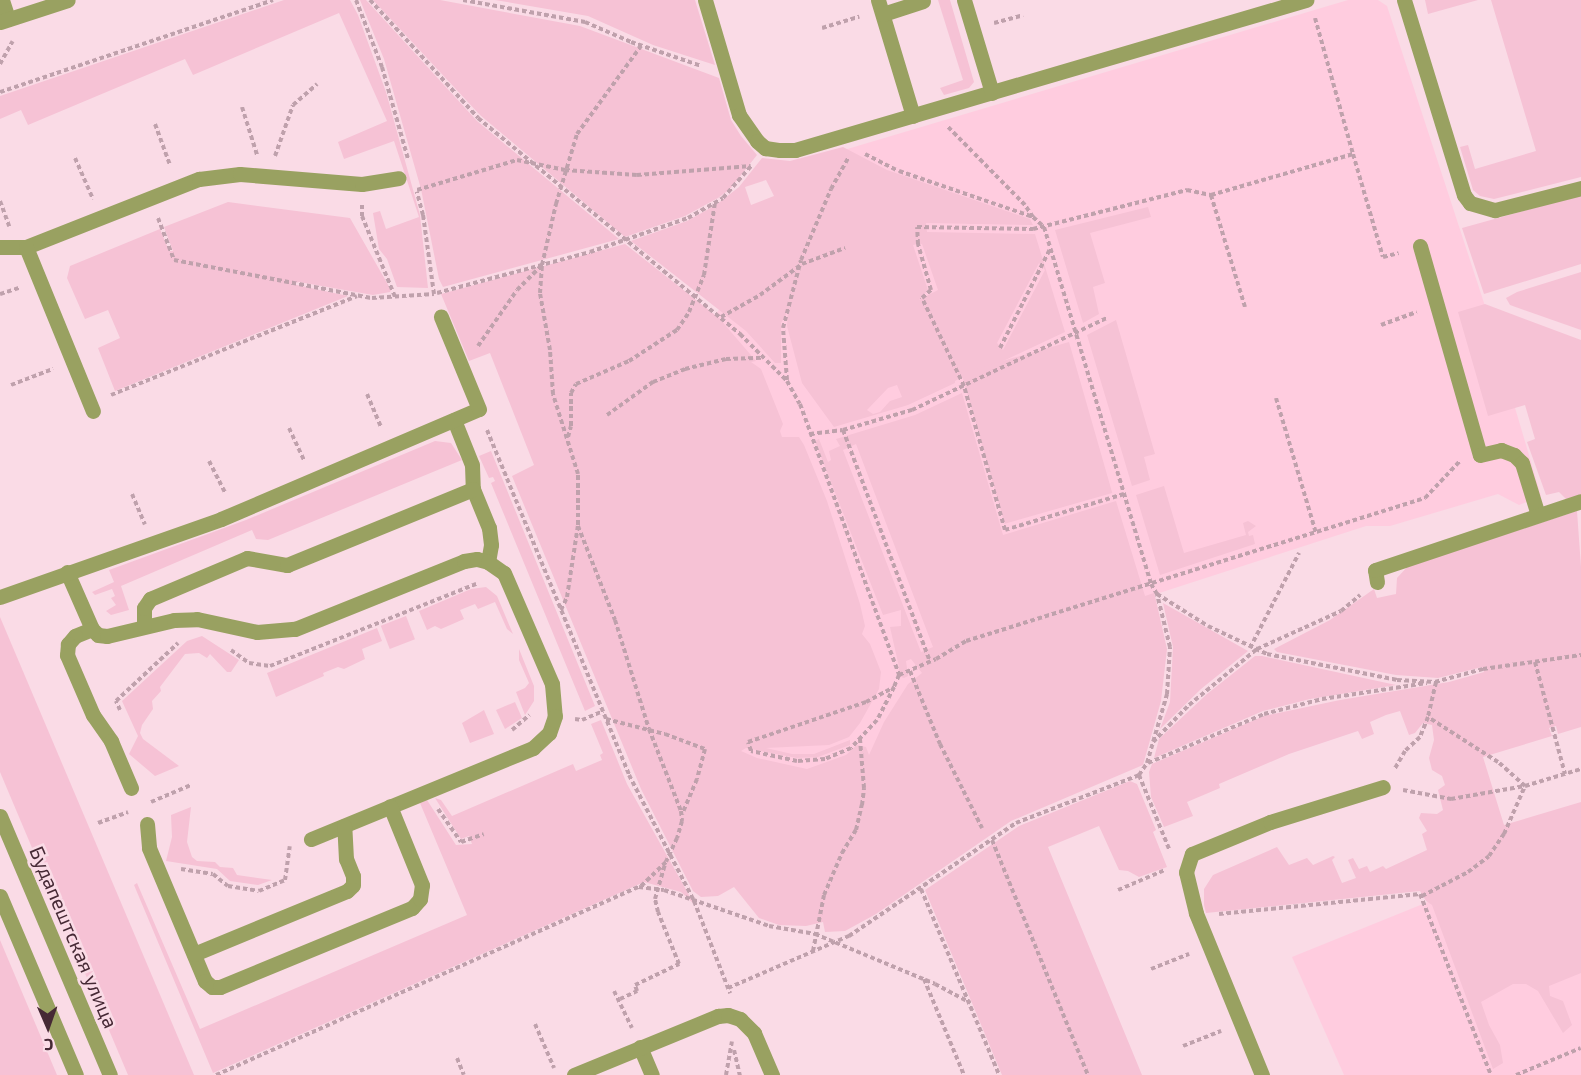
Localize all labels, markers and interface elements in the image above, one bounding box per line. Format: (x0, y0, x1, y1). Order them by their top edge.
street label: Будапештская улица (25, 842, 123, 1032)
north arrow (18, 997, 78, 1057)
text: С (44, 1036, 54, 1055)

